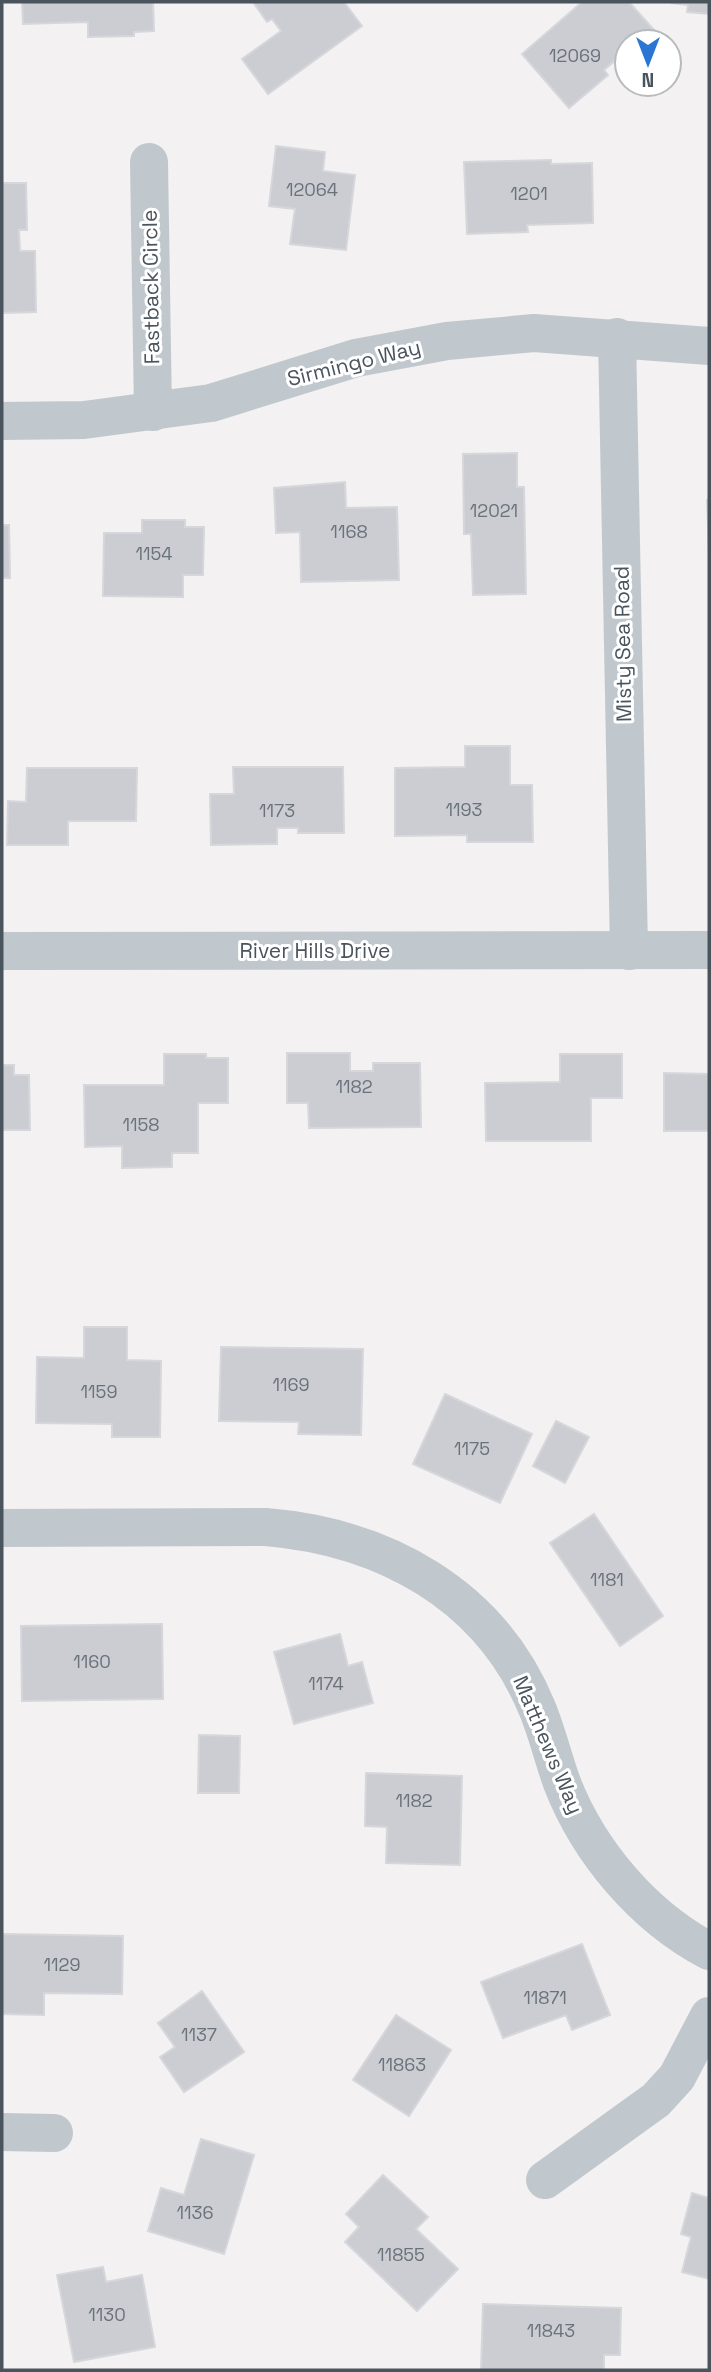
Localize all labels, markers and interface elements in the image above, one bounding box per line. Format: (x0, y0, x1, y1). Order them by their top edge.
north arrow (613, 28, 683, 98)
house number: 12069 (549, 44, 601, 67)
text: N (642, 67, 654, 92)
house number: 12064 (286, 178, 338, 201)
house number: 1201 (510, 182, 548, 205)
street label: Fastback Circle (136, 210, 165, 365)
street label: Sirmingo Way (284, 333, 423, 392)
house number: 12021 (470, 499, 518, 522)
house number: 1168 (330, 520, 368, 543)
house number: 1154 (135, 542, 173, 565)
street label: Misty Sea Road (608, 566, 637, 722)
house number: 1193 (446, 798, 482, 821)
house number: 1173 (259, 799, 295, 822)
street label: River Hills Drive (239, 937, 391, 964)
house number: 1182 (335, 1075, 373, 1098)
house number: 1158 (122, 1113, 160, 1136)
house number: 1169 (272, 1373, 310, 1396)
house number: 1159 (81, 1380, 117, 1403)
house number: 1175 (454, 1437, 490, 1460)
house number: 1181 (590, 1568, 624, 1591)
house number: 1160 (73, 1650, 111, 1673)
house number: 1174 (308, 1672, 344, 1695)
street label: Matthews Way (507, 1672, 590, 1818)
house number: 1182 (395, 1789, 433, 1812)
house number: 1129 (44, 1953, 80, 1976)
house number: 11871 (523, 1986, 567, 2009)
house number: 1137 (181, 2023, 217, 2046)
house number: 11863 (378, 2053, 426, 2076)
house number: 1136 (177, 2201, 213, 2224)
house number: 11855 (377, 2243, 425, 2266)
house number: 1130 (88, 2303, 126, 2326)
house number: 11843 (527, 2319, 575, 2342)

